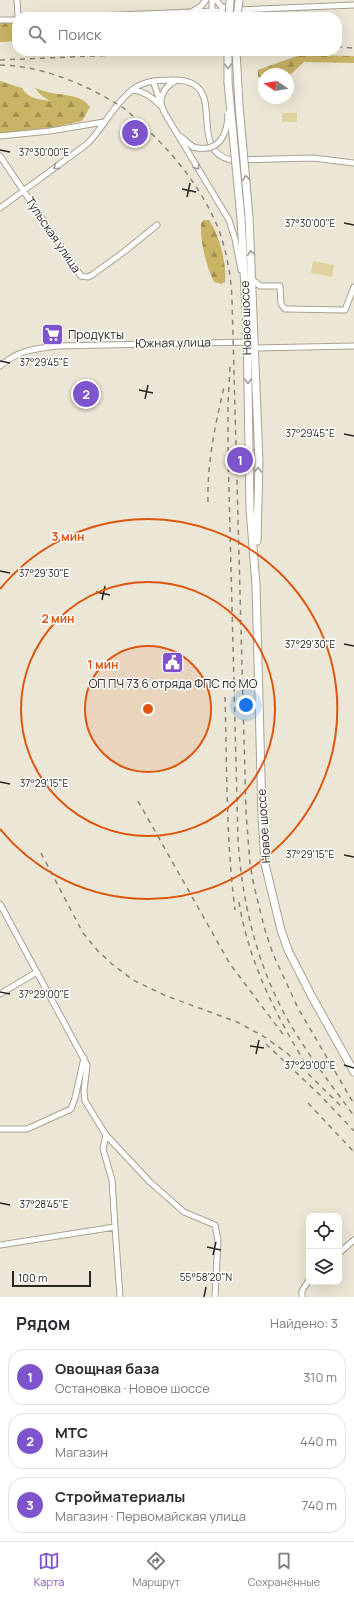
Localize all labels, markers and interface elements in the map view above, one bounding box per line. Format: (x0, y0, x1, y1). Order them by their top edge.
search box (12, 12, 342, 56)
icon: search (26, 23, 48, 45)
text: Поиск (58, 24, 102, 45)
one-way arrow (224, 63, 232, 69)
north arrow (258, 68, 294, 104)
pin: 3 (122, 118, 148, 148)
text: 37°30'00"E (19, 145, 70, 159)
one-way arrow (53, 162, 60, 169)
one-way arrow (192, 162, 199, 169)
one-way arrow (241, 175, 250, 181)
street label: Тульская улица (22, 194, 85, 276)
text: 37°30'00"E (285, 216, 336, 230)
one-way arrow (247, 250, 256, 256)
street label: Новое шоссе (236, 280, 255, 356)
supermarket icon: Продукты (39, 322, 65, 348)
place label: Продукты (68, 326, 124, 343)
street label: Южная улица (135, 333, 211, 352)
text: 37°29'45"E (19, 355, 69, 369)
one-way arrow (244, 378, 252, 384)
pin: 2 (73, 379, 99, 409)
text: 37°29'45"E (285, 426, 335, 440)
pin: 1 (227, 445, 253, 475)
one-way arrow (254, 467, 263, 473)
text: 3 мин (52, 528, 84, 545)
text: 37°29'30"E (19, 566, 69, 580)
text: 2 мин (41, 610, 75, 627)
text: 37°29'30"E (285, 637, 335, 651)
public building icon: ОП ПЧ 73 6 отряда ФПС по МО (160, 650, 186, 676)
text: 1 мин (87, 656, 119, 673)
place label: ОП ПЧ 73 6 отряда ФПС по МО (89, 675, 258, 692)
your location (236, 695, 256, 715)
centre of rings (141, 702, 155, 716)
text: 37°29'15"E (20, 776, 68, 790)
street label: Новое шоссе (252, 788, 275, 864)
text: 37°29'15"E (286, 847, 334, 861)
text: 37°29'00"E (19, 987, 70, 1001)
text: 37°29'00"E (285, 1058, 336, 1072)
text: 37°28'45"E (20, 1197, 69, 1211)
map controls (306, 1213, 342, 1285)
button: locate (306, 1213, 342, 1249)
button: layers (306, 1249, 342, 1285)
scale bar (12, 1269, 91, 1288)
text: 100 m (18, 1270, 47, 1285)
text: 55°58'20"N (180, 1270, 232, 1284)
text: Рядом (16, 1312, 70, 1335)
text: Найдено: 3 (270, 1314, 338, 1332)
text: Овощная база (55, 1358, 159, 1379)
text: 1 (27, 1368, 33, 1386)
text: 310 m (303, 1368, 337, 1386)
text: Остановка · Новое шоссе (55, 1379, 210, 1397)
text: МТС (55, 1422, 88, 1443)
text: 2 (26, 1432, 34, 1450)
text: 440 m (300, 1432, 337, 1450)
text: Магазин (55, 1443, 108, 1461)
text: Стройматериалы (55, 1486, 185, 1507)
text: 3 (26, 1496, 34, 1514)
text: 740 m (302, 1496, 337, 1514)
text: Магазин · Первомайская улица (55, 1507, 246, 1525)
tab: Карта (34, 1550, 64, 1589)
tab: Маршрут (132, 1550, 180, 1589)
tab: Сохранённые (248, 1550, 320, 1589)

